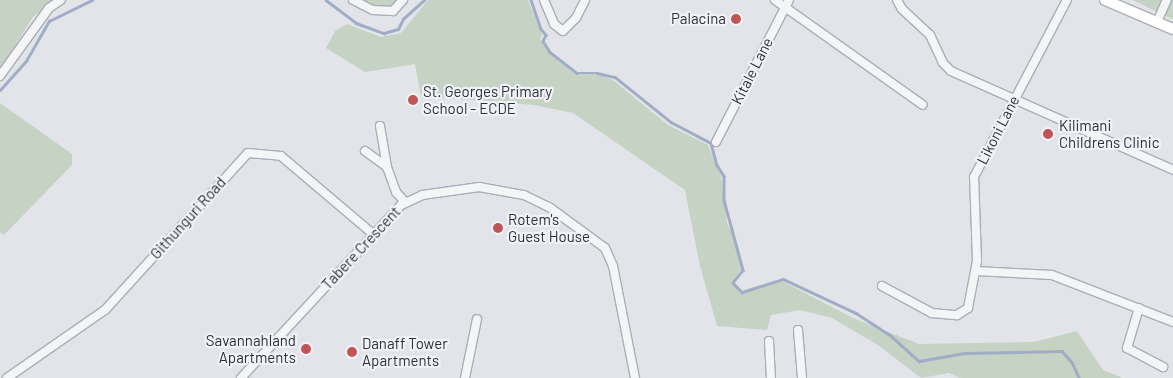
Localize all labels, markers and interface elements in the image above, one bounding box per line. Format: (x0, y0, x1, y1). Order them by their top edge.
place label: Palacina (671, 10, 726, 28)
marker: Palacina (730, 13, 742, 25)
street label: Kitale Lane (727, 35, 777, 107)
place label: St. Georges Primary School - ECDE (423, 82, 552, 117)
street label: Likoni Lane (973, 93, 1023, 167)
marker: St. Georges Primary School - ECDE (407, 94, 419, 106)
place label: Kilimani Childrens Clinic (1059, 116, 1159, 151)
marker: Kilimani Childrens Clinic (1041, 127, 1055, 141)
street label: Githunguri Road (146, 173, 230, 263)
street label: Tabere Crescent (318, 203, 404, 293)
place label: Rotem's Guest House (508, 210, 590, 245)
marker: Rotem's Guest House (492, 222, 504, 234)
place label: Savannahland Apartments (206, 331, 296, 366)
place label: Danaff Tower Apartments (362, 334, 448, 369)
marker: Savannahland Apartments (300, 343, 312, 355)
marker: Danaff Tower Apartments (346, 346, 358, 358)

